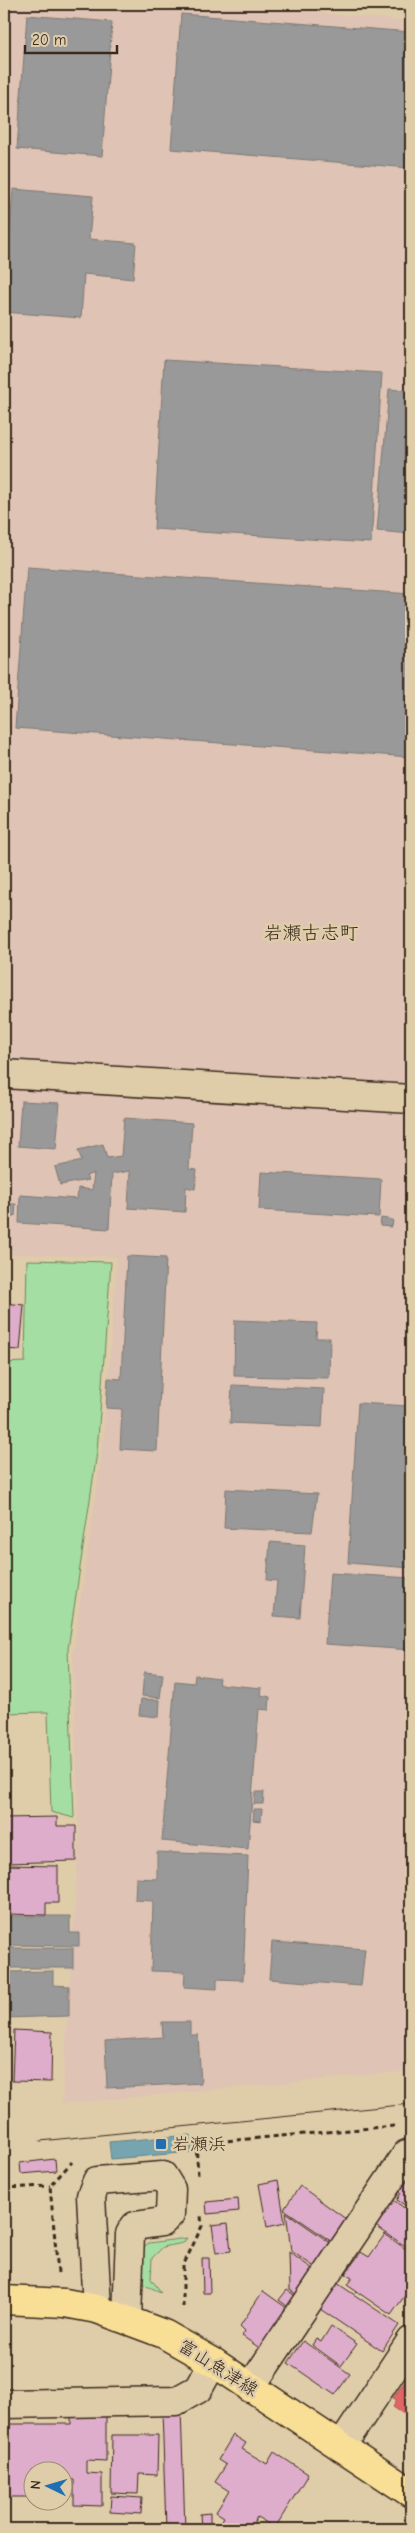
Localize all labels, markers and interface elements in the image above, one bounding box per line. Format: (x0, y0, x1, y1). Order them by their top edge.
scale bar (25, 22, 118, 54)
text: 20 m (32, 31, 66, 49)
district label: 岩瀬古志町 (263, 922, 359, 944)
place label: 岩瀬浜 (172, 2134, 226, 2155)
marker: 岩瀬浜 (154, 2137, 168, 2151)
street label: 富山魚津線 (174, 2335, 262, 2401)
north arrow (22, 2460, 72, 2510)
text: N (27, 2480, 44, 2490)

